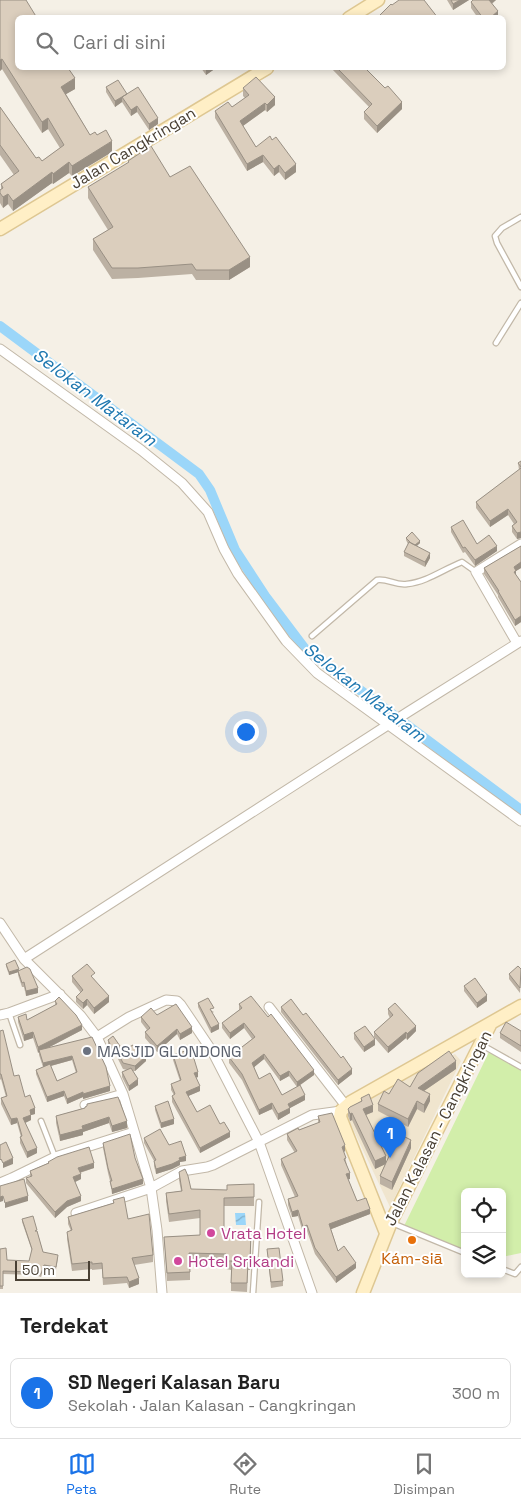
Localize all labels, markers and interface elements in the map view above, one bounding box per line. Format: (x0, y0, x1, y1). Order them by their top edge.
search box (15, 15, 506, 70)
icon: search (33, 29, 61, 57)
text: Cari di sini (73, 30, 166, 55)
street label: Jalan Cangkringan (66, 102, 200, 194)
water label: Selokan Mataram (29, 343, 162, 451)
water label: Selokan Mataram (299, 637, 431, 747)
your location (233, 719, 259, 745)
street label: Jalan Kalasan - Cangkringan (379, 1027, 497, 1229)
place label: MASJID GLONDONG (97, 1041, 242, 1062)
marker: MASJID GLONDONG (81, 1045, 93, 1057)
pin: 1 (374, 1117, 406, 1158)
map controls (461, 1188, 506, 1278)
button: locate (461, 1188, 506, 1233)
place label: Vrata Hotel (221, 1223, 306, 1244)
marker: Vrata Hotel (205, 1227, 217, 1239)
button: layers (461, 1233, 506, 1278)
marker: Kám-siā (406, 1234, 418, 1246)
place label: Kám-siā (381, 1248, 443, 1269)
place label: Hotel Srikandi (188, 1251, 294, 1272)
marker: Hotel Srikandi (172, 1255, 184, 1267)
scale bar (15, 1258, 90, 1281)
text: 50 m (22, 1261, 55, 1279)
text: Terdekat (20, 1312, 109, 1339)
text: SD Negeri Kalasan Baru (68, 1370, 280, 1395)
text: 1 (33, 1383, 41, 1404)
text: 300 m (452, 1383, 500, 1404)
text: Sekolah · Jalan Kalasan - Cangkringan (68, 1395, 356, 1416)
tab: Peta (66, 1450, 97, 1498)
tab: Rute (229, 1450, 261, 1498)
tab: Disimpan (394, 1450, 455, 1498)

